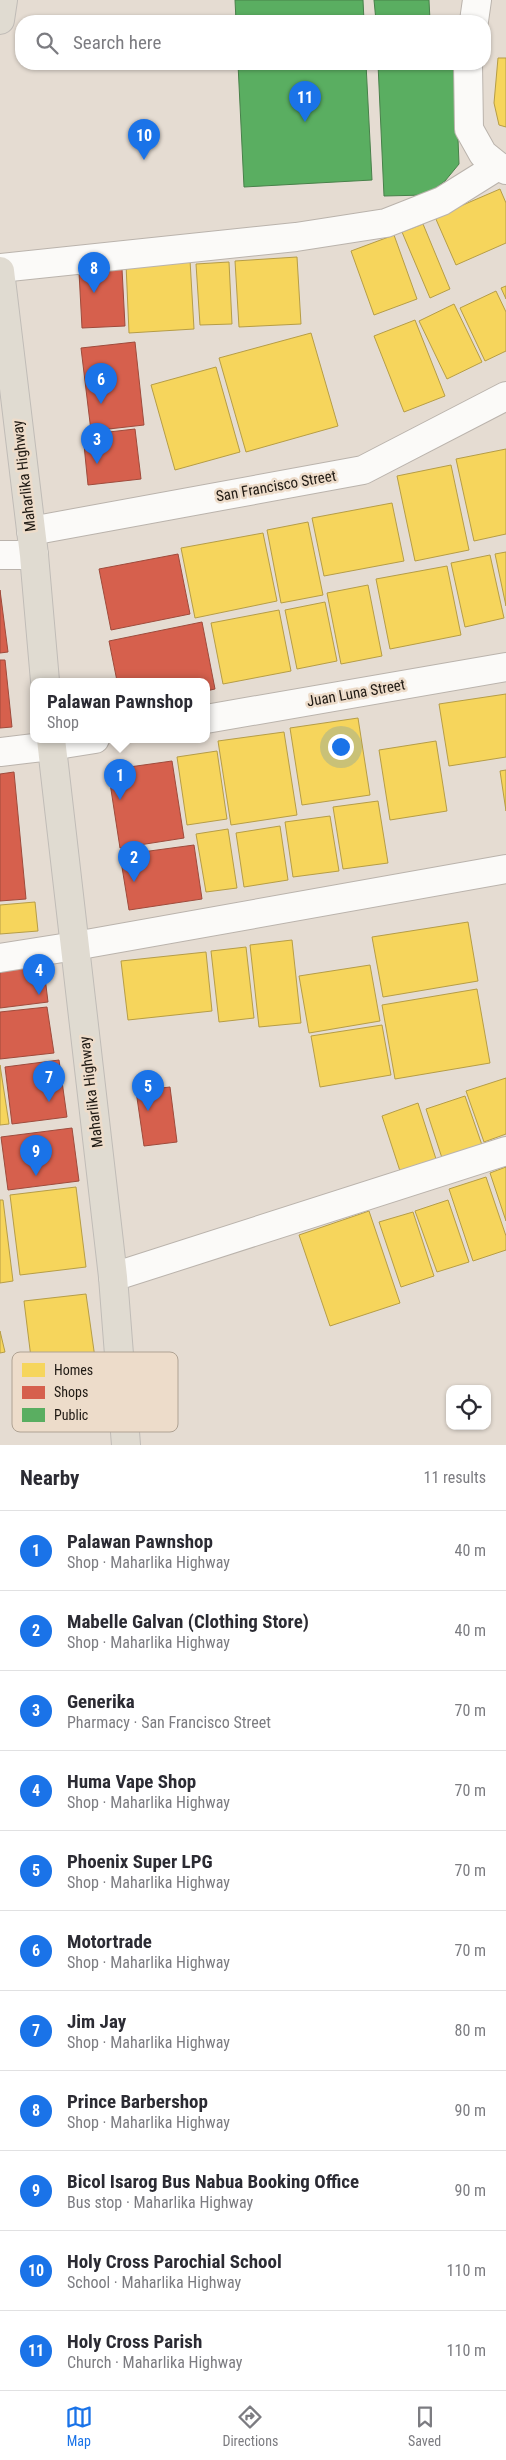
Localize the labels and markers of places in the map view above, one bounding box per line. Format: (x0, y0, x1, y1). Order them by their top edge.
pin: 11 (289, 81, 321, 122)
pin: 10 (128, 119, 160, 160)
pin: 8 (78, 252, 110, 293)
pin: 6 (85, 363, 117, 404)
pin: 3 (81, 423, 113, 464)
pin: 1 (104, 759, 136, 800)
pin: 2 (118, 841, 150, 882)
pin: 4 (23, 954, 55, 995)
pin: 7 (33, 1061, 65, 1102)
pin: 5 (132, 1070, 164, 1111)
pin: 9 (20, 1135, 52, 1176)

